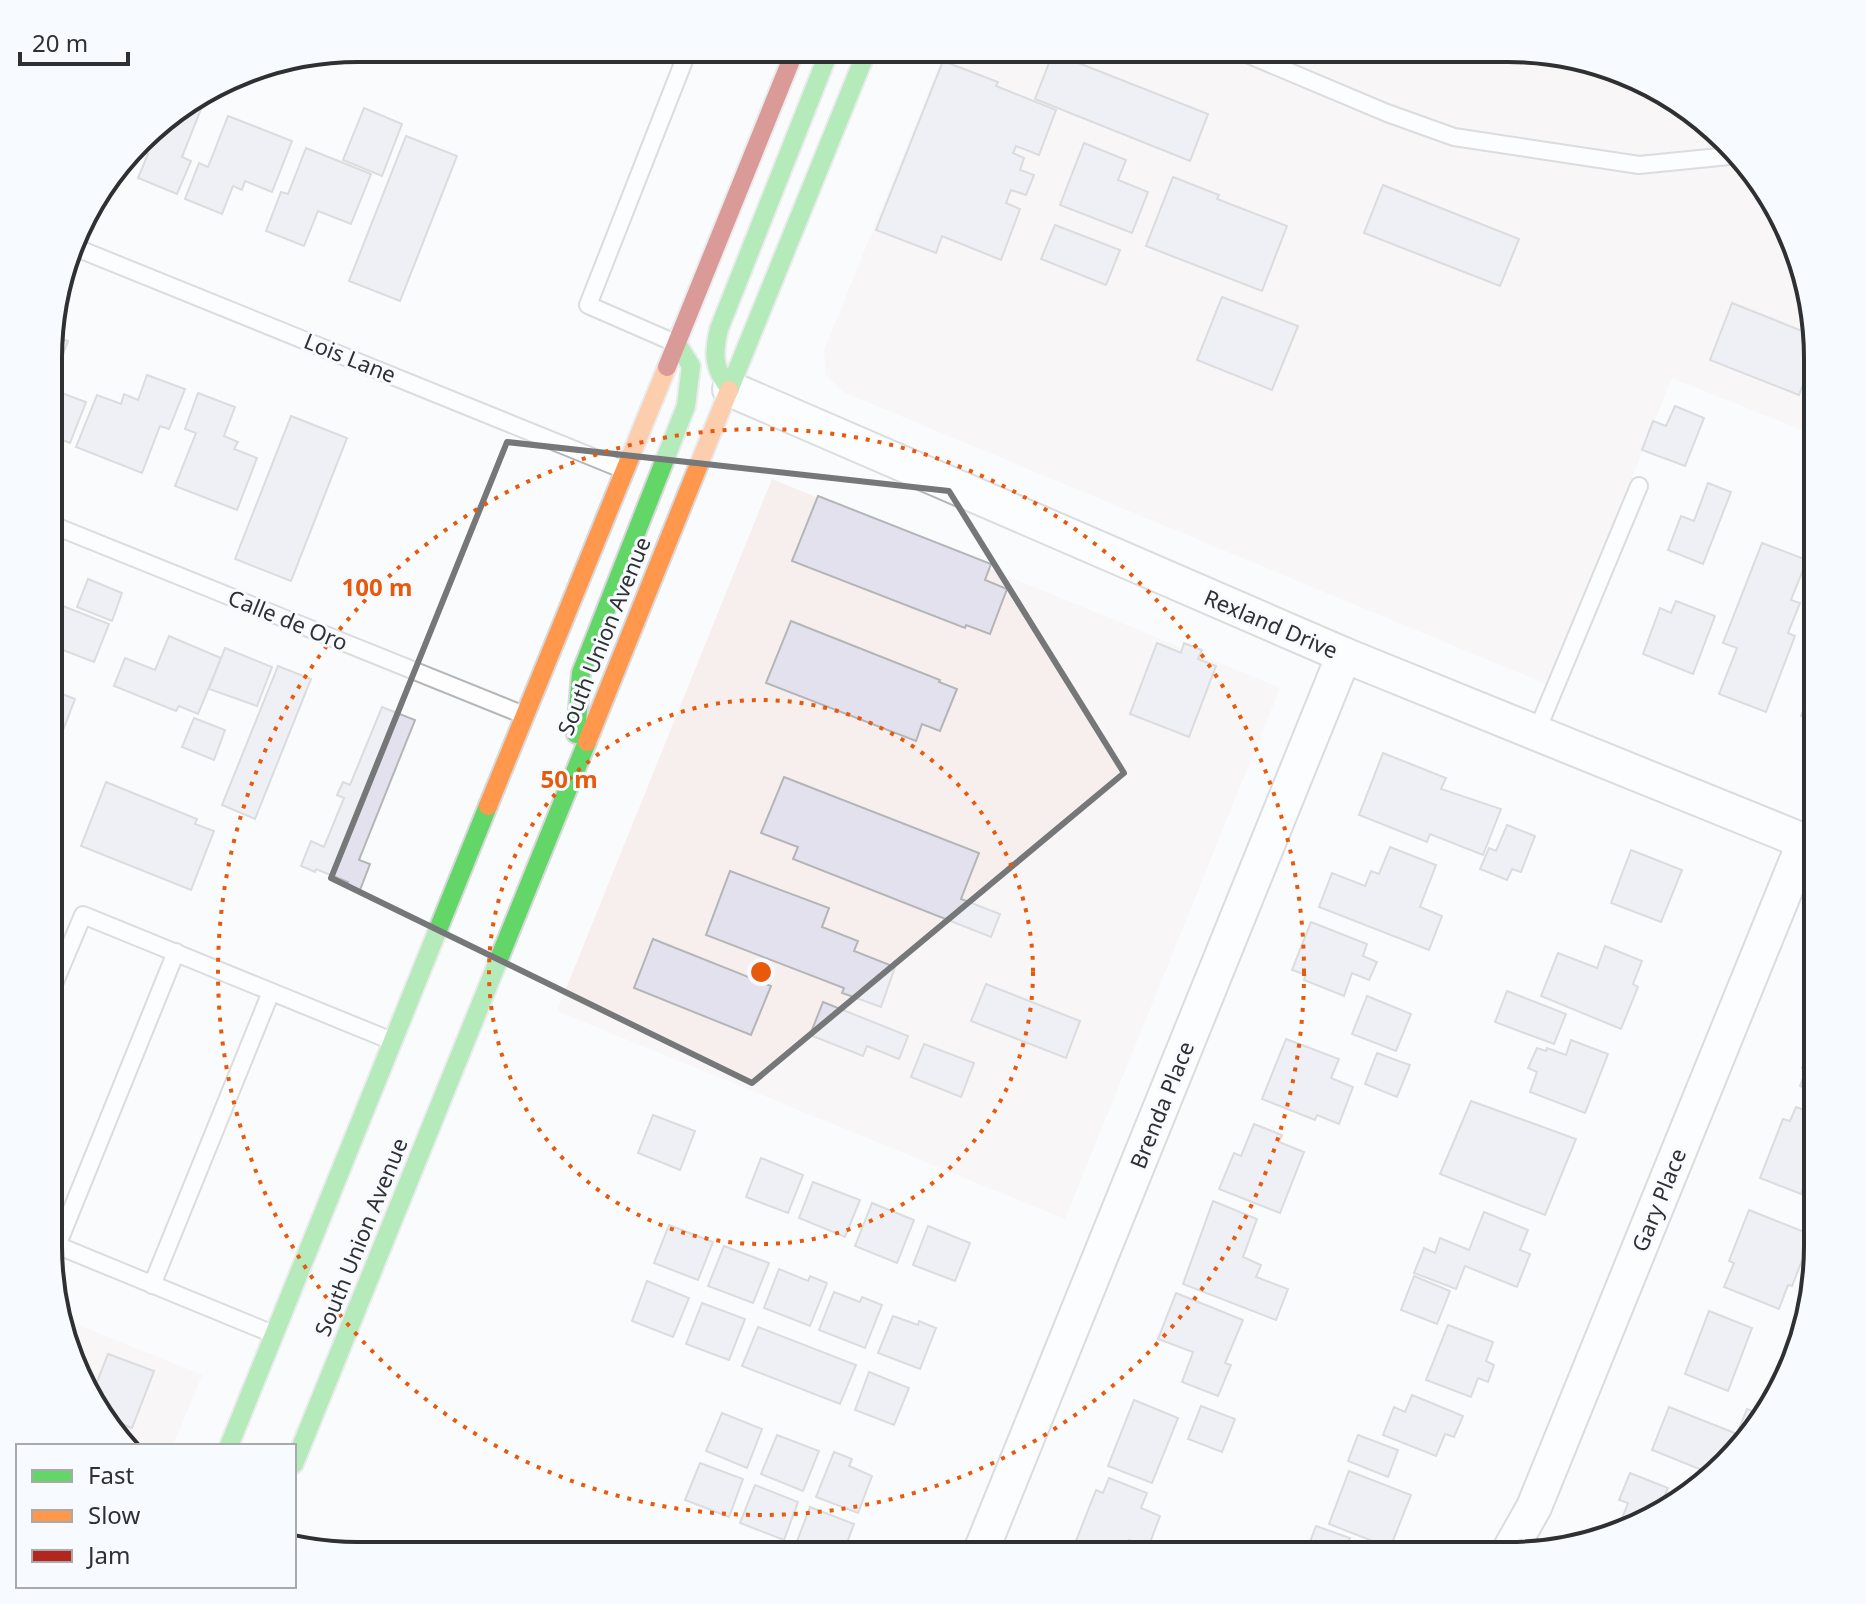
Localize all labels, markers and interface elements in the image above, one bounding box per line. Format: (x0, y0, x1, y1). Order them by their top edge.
scale bar (20, 16, 128, 66)
text: 20 m (32, 26, 88, 59)
street label: Lois Lane (300, 325, 401, 389)
street label: South Union Avenue (550, 532, 657, 739)
text: 100 m (342, 570, 412, 603)
street label: Calle de Oro (224, 581, 353, 657)
street label: Rexland Drive (1200, 581, 1343, 665)
text: 50 m (540, 762, 598, 795)
centre of rings (747, 958, 775, 986)
street label: Brenda Place (1122, 1036, 1200, 1173)
street label: South Union Avenue (307, 1133, 414, 1340)
street label: Gary Place (1624, 1144, 1692, 1256)
legend (16, 1444, 296, 1588)
text: Fast (88, 1458, 134, 1491)
text: Slow (88, 1498, 140, 1531)
text: Jam (86, 1538, 130, 1571)

